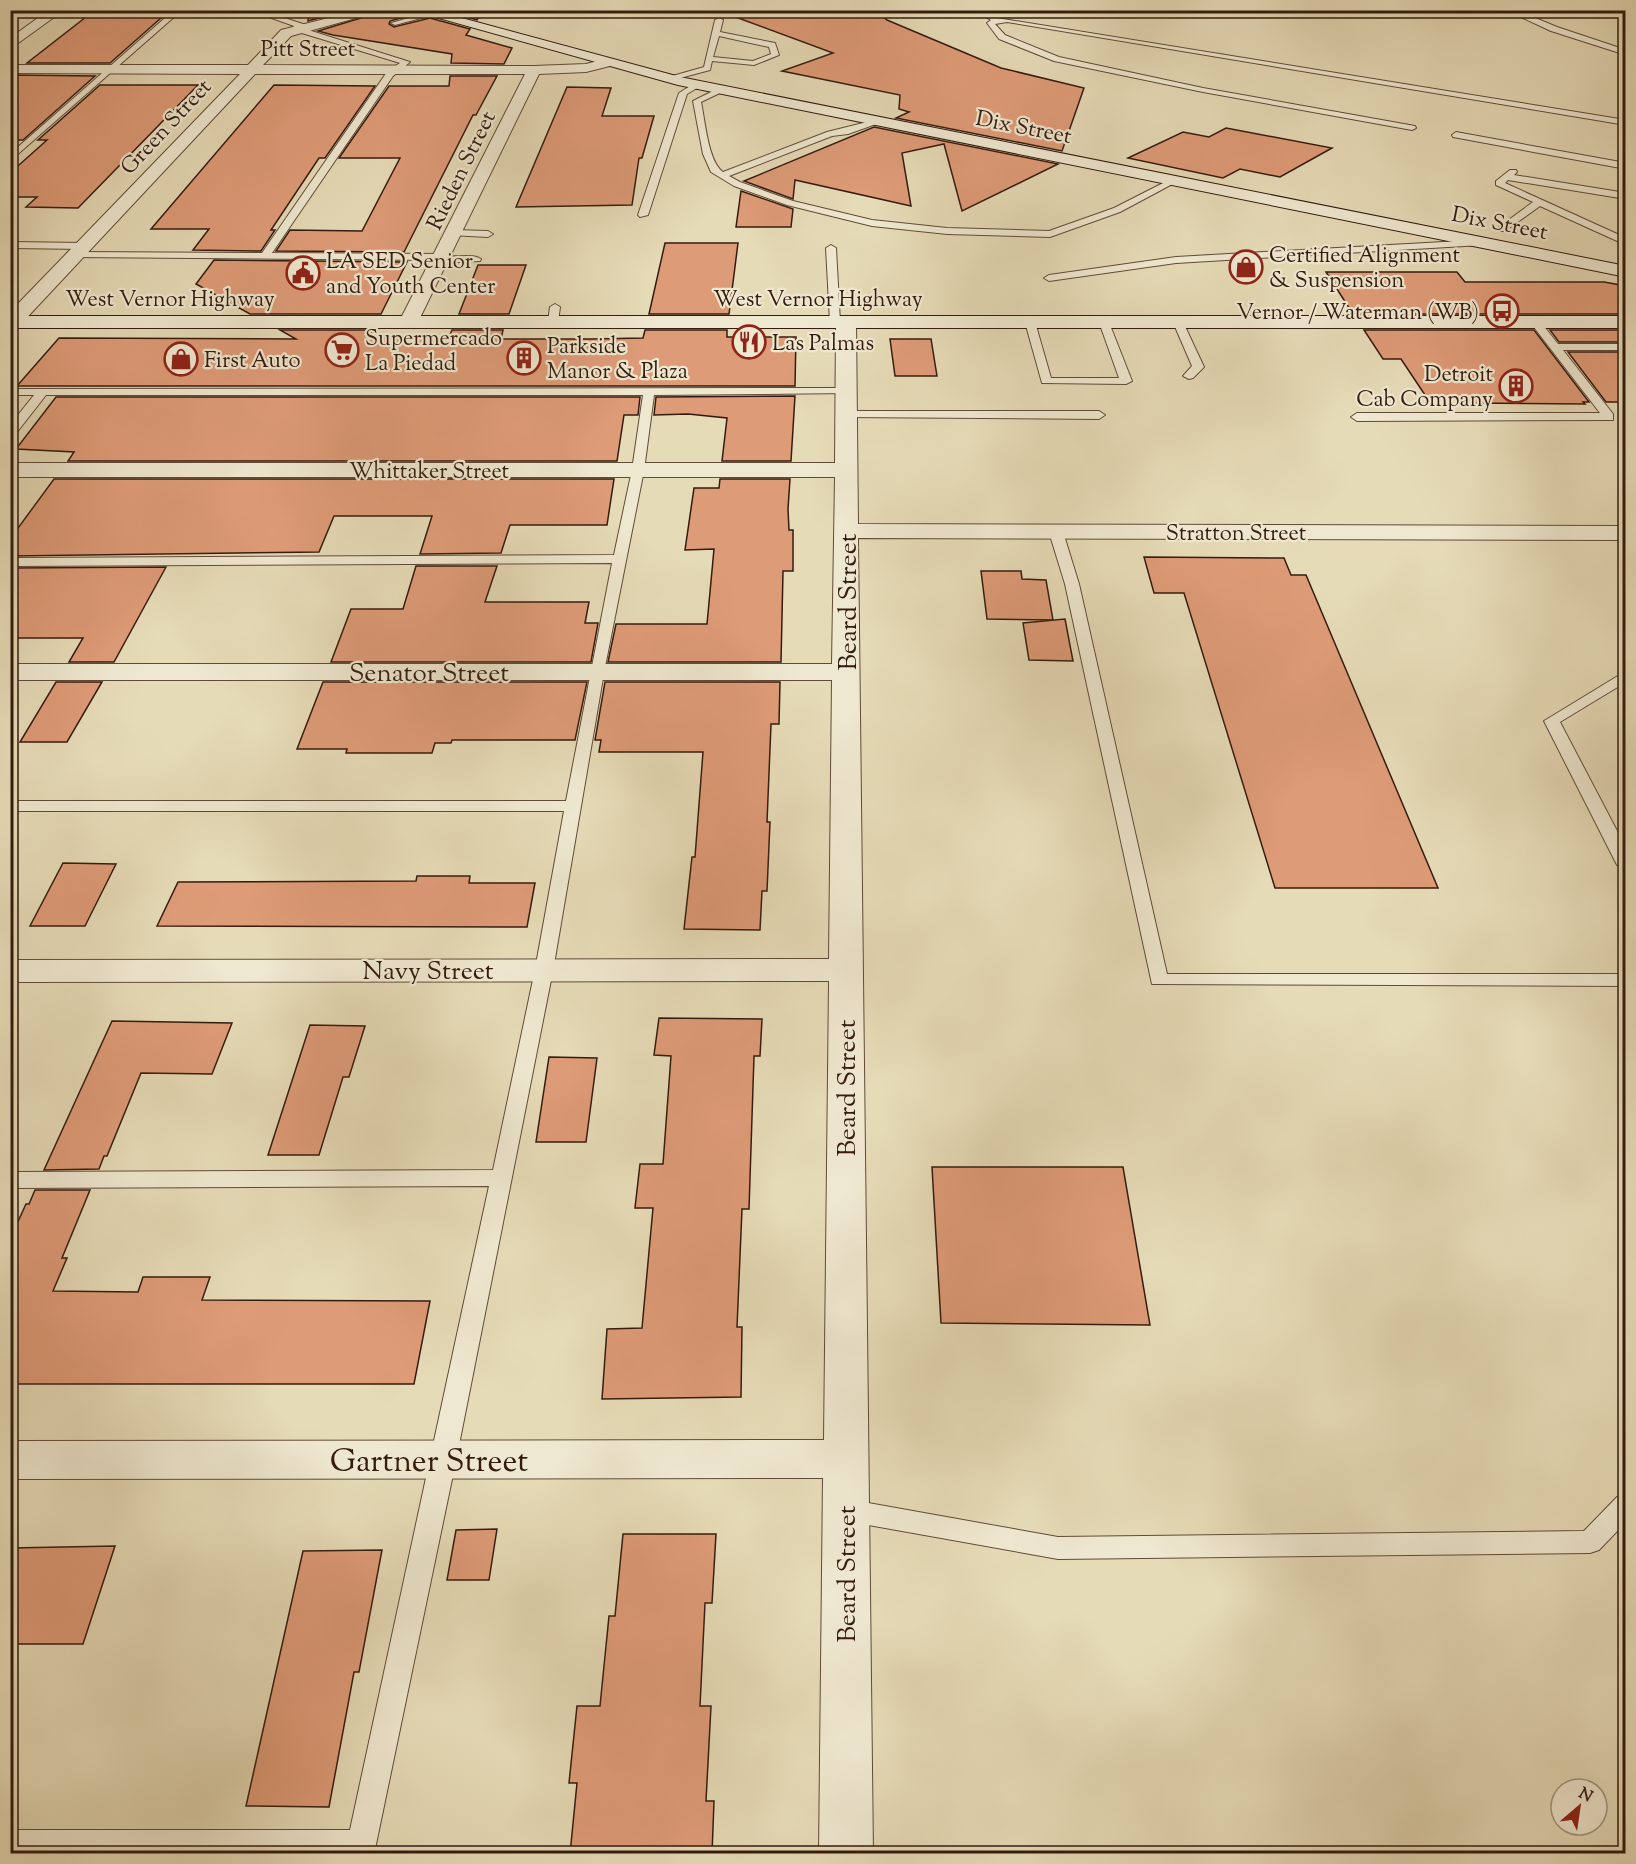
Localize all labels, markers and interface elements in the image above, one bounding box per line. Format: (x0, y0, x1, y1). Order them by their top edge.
street label: Pitt Street (261, 35, 356, 67)
street label: Green Street (114, 72, 221, 183)
street label: Dix Street (973, 104, 1075, 154)
street label: Rieden Street (420, 106, 506, 236)
street label: Dix Street (1449, 200, 1551, 250)
place label: Certified Alignment & Suspension (1269, 241, 1461, 298)
place label: LA SED Senior and Youth Center (326, 247, 496, 304)
shop icon: Certified Alignment & Suspension (1228, 249, 1264, 285)
public building icon: LA SED Senior and Youth Center (285, 255, 321, 291)
street label: West Vernor Highway (65, 285, 275, 317)
street label: West Vernor Highway (713, 285, 923, 317)
bus stop icon: Vernor / Waterman (WB) (1484, 293, 1520, 329)
place label: Vernor / Waterman (WB) (1236, 298, 1479, 330)
place label: Supermercado La Piedad (365, 324, 502, 381)
restaurant icon: Las Palmas (731, 324, 767, 360)
place label: Las Palmas (772, 329, 874, 361)
supermarket icon: Supermercado La Piedad (324, 332, 360, 368)
place label: Parkside Manor & Plaza (547, 332, 688, 389)
building icon: Parkside Manor & Plaza (506, 340, 542, 376)
shop icon: First Auto (163, 341, 199, 377)
place label: First Auto (204, 346, 300, 378)
place label: Detroit Cab Company (1356, 360, 1493, 417)
building icon: Detroit Cab Company (1498, 368, 1534, 404)
street label: Whittaker Street (349, 457, 510, 489)
street label: Stratton Street (1166, 519, 1307, 551)
street label: Beard Street (831, 533, 868, 671)
street label: Senator Street (349, 656, 509, 693)
street label: Navy Street (362, 954, 494, 991)
street label: Beard Street (830, 1019, 867, 1157)
street label: Gartner Street (330, 1440, 528, 1486)
street label: Beard Street (830, 1505, 867, 1643)
north arrow (1549, 1777, 1609, 1837)
text: N (1574, 1783, 1596, 1809)

